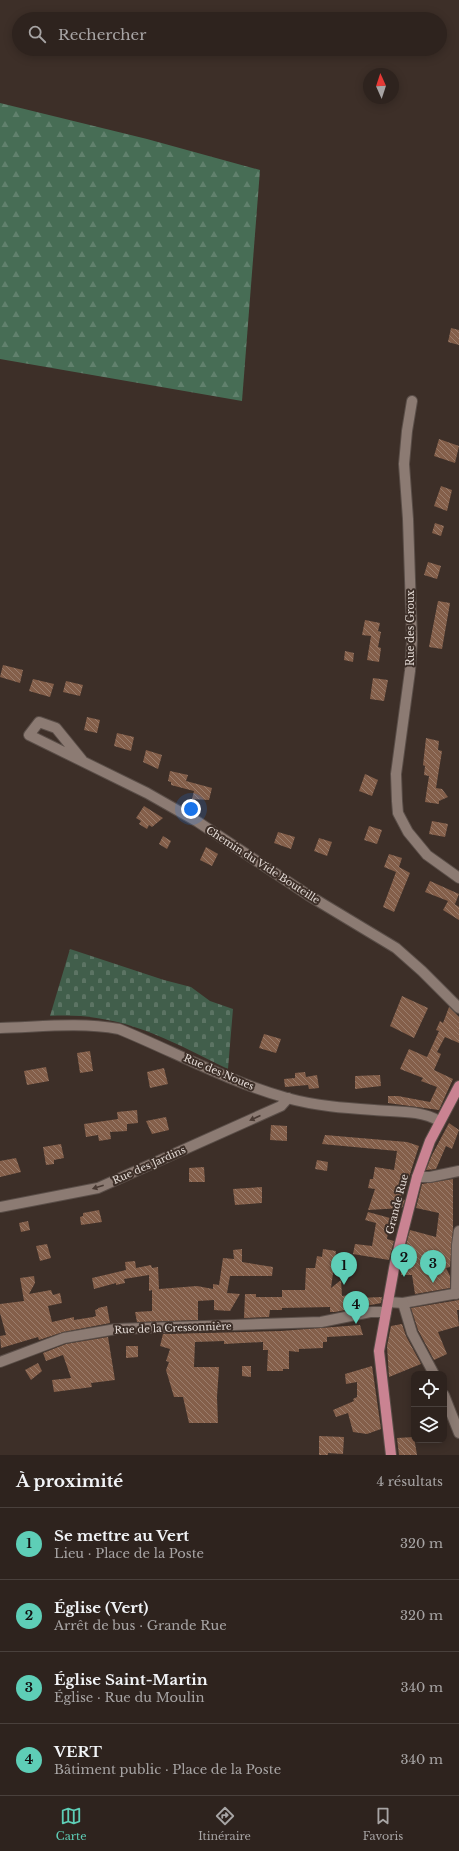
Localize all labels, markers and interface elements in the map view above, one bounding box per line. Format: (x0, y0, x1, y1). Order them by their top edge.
search box (12, 12, 447, 56)
icon: search (26, 23, 48, 45)
text: Rechercher (58, 25, 146, 44)
north arrow (363, 68, 399, 104)
street label: Rue des Groux (404, 590, 417, 666)
your location (181, 799, 201, 819)
street label: Chemin du Vide Bouteille (204, 823, 323, 907)
street label: Rue des Noues (182, 1051, 257, 1093)
one-way arrow (249, 1115, 260, 1121)
street label: Rue des Jardins (111, 1143, 188, 1187)
street label: Grande Rue (383, 1172, 411, 1235)
one-way arrow (91, 1185, 103, 1191)
pin: 2 (391, 1244, 417, 1277)
pin: 3 (420, 1250, 446, 1283)
pin: 1 (331, 1252, 357, 1285)
pin: 4 (343, 1291, 369, 1324)
street label: Rue de la Cressonnière (114, 1319, 232, 1337)
map controls (411, 1371, 447, 1443)
button: locate (411, 1371, 447, 1407)
button: layers (411, 1407, 447, 1443)
text: À proximité (16, 1471, 123, 1492)
text: 4 résultats (376, 1473, 443, 1490)
text: Se mettre au Vert (54, 1526, 189, 1545)
text: 1 (26, 1535, 32, 1552)
text: 320 m (400, 1535, 443, 1552)
text: Lieu · Place de la Poste (54, 1545, 204, 1562)
text: Église (Vert) (54, 1598, 148, 1617)
text: 2 (25, 1607, 33, 1624)
text: 320 m (400, 1607, 443, 1624)
text: Arrêt de bus · Grande Rue (54, 1617, 227, 1634)
text: Église Saint-Martin (54, 1670, 208, 1689)
text: 3 (25, 1679, 33, 1696)
text: 340 m (400, 1679, 443, 1696)
text: Église · Rue du Moulin (54, 1689, 204, 1706)
text: VERT (54, 1742, 102, 1761)
text: 4 (25, 1751, 33, 1768)
text: 340 m (400, 1751, 443, 1768)
text: Bâtiment public · Place de la Poste (54, 1761, 281, 1778)
tab: Carte (56, 1805, 86, 1843)
tab: Itinéraire (198, 1805, 251, 1843)
tab: Favoris (363, 1805, 403, 1843)

